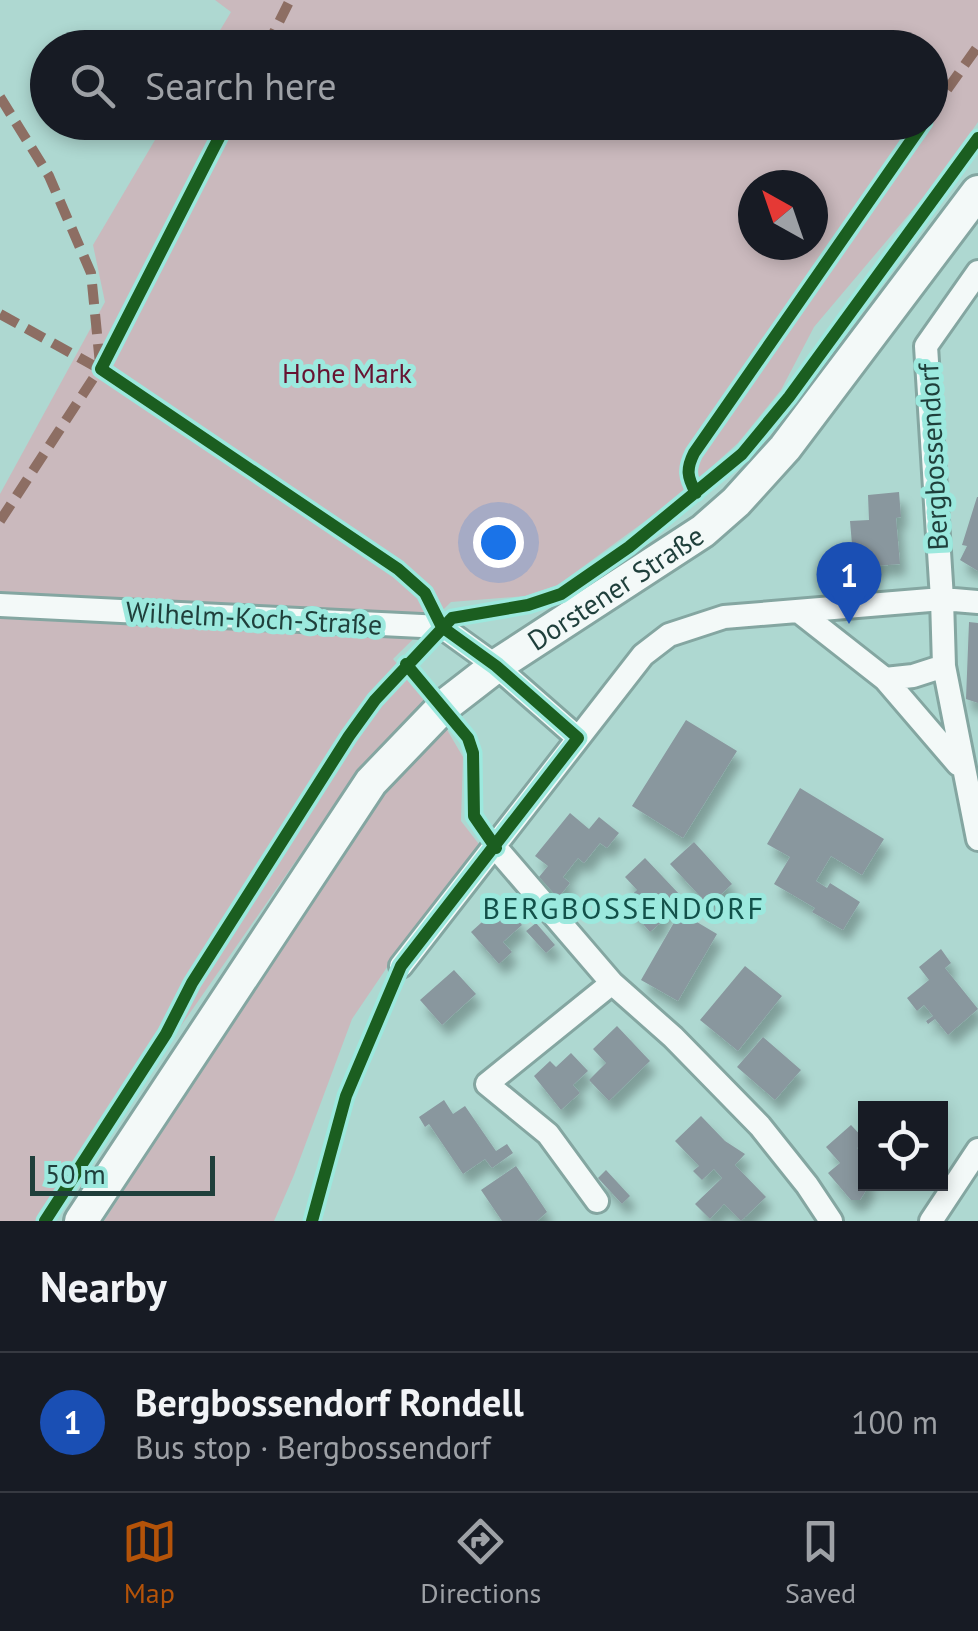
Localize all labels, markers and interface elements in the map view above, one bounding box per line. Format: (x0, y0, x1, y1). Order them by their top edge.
search box (30, 30, 948, 140)
icon: search (65, 58, 120, 113)
text: Search here (145, 61, 337, 110)
north arrow (738, 170, 828, 260)
park label: Hohe Mark (282, 354, 412, 391)
street label: Bergbossendorf (909, 362, 956, 551)
your location (473, 517, 524, 568)
street label: Dorstener Straße (520, 517, 711, 659)
pin: 1 (816, 542, 882, 624)
street label: Wilhelm-Koch-Straße (125, 592, 383, 643)
district label: BERGBOSSENDORF (482, 888, 766, 927)
map controls (858, 1101, 948, 1191)
button: locate (858, 1101, 948, 1191)
scale bar (30, 1151, 215, 1196)
text: 50 m (45, 1155, 106, 1192)
text: Nearby (40, 1259, 167, 1314)
text: Bergbossendorf Rondell (135, 1377, 524, 1426)
text: 1 (63, 1401, 82, 1443)
text: 100 m (851, 1401, 938, 1443)
text: Bus stop · Bergbossendorf (135, 1426, 491, 1468)
tab: Map (122, 1514, 177, 1611)
tab: Directions (420, 1514, 541, 1611)
tab: Saved (785, 1514, 856, 1611)

